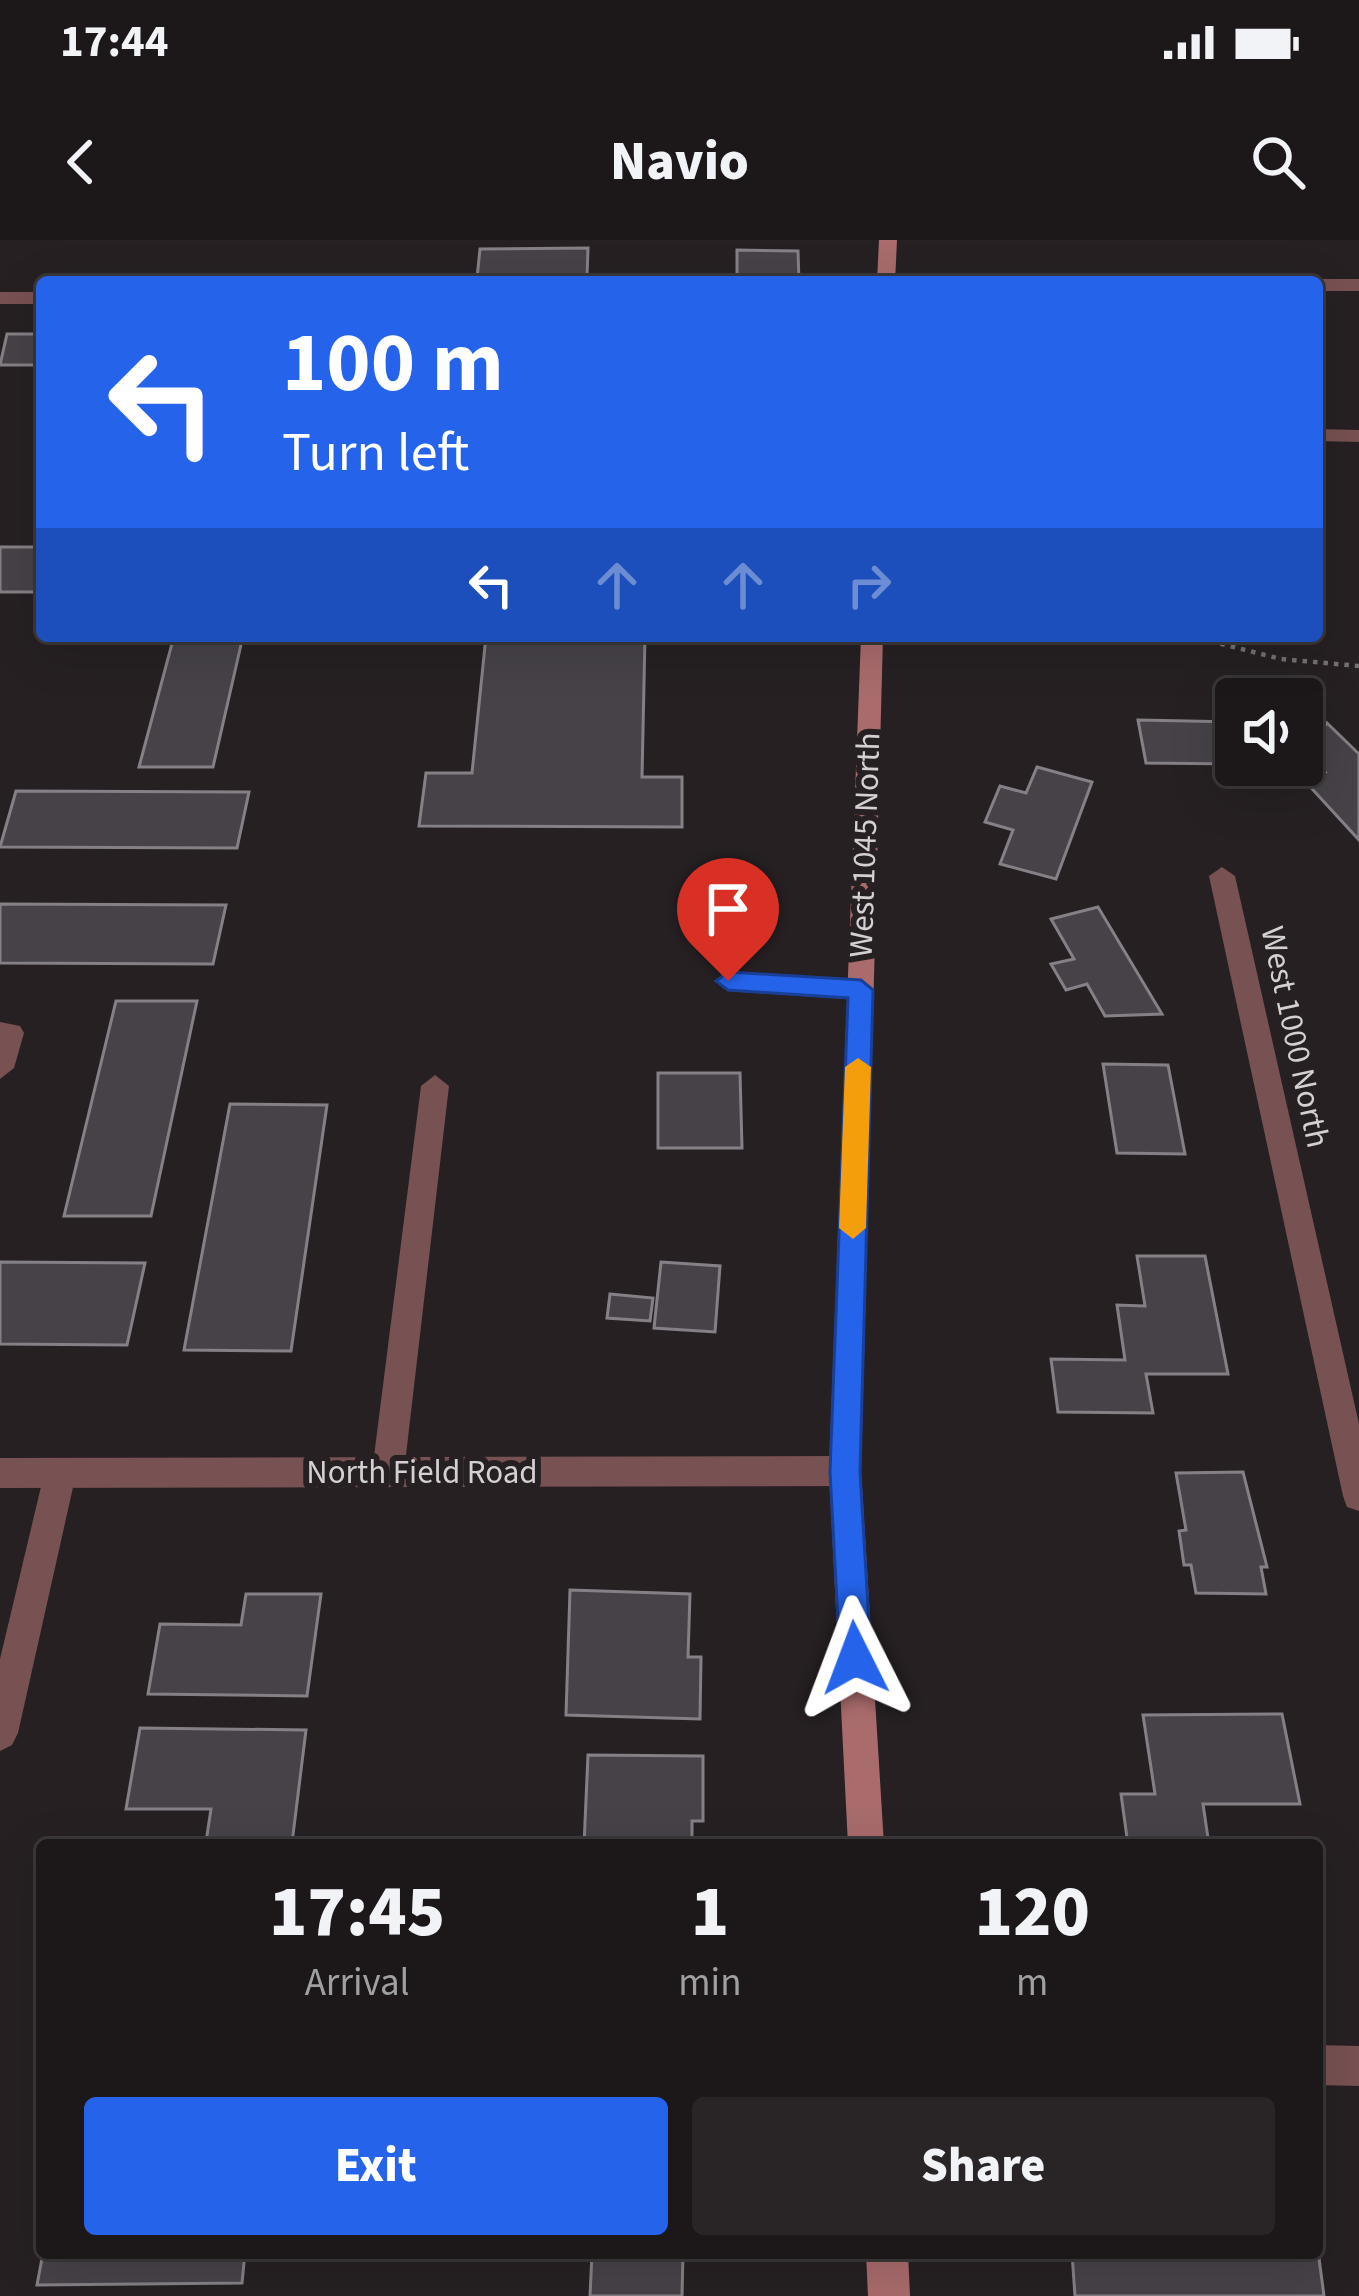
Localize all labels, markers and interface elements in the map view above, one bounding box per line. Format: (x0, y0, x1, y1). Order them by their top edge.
text: 17:44 (60, 10, 169, 74)
text: Navio (610, 124, 749, 201)
icon: back (48, 129, 114, 195)
icon: search (1245, 129, 1311, 195)
text: 100 m (282, 304, 504, 424)
icon: left (84, 324, 240, 480)
text: Turn left (282, 415, 469, 492)
icon: left (458, 552, 524, 618)
icon: ahead (584, 552, 650, 618)
icon: ahead (710, 552, 776, 618)
icon: right (836, 552, 902, 618)
map controls (1215, 678, 1323, 786)
button: sound (1215, 678, 1323, 786)
street label: West 1045 North (838, 732, 892, 958)
pin (677, 858, 779, 981)
icon: arrive (695, 876, 761, 942)
street label: West 1000 North (1249, 922, 1341, 1152)
street label: North Field Road (306, 1449, 538, 1496)
position arrow (792, 1595, 918, 1721)
text: 17:45 (269, 1861, 445, 1964)
text: 1 (691, 1861, 729, 1964)
text: 120 (975, 1861, 1090, 1964)
text: Arrival (305, 1955, 410, 2011)
text: min (678, 1955, 742, 2011)
text: m (1016, 1955, 1048, 2011)
button: Exit (84, 2097, 668, 2235)
button: Share (692, 2097, 1275, 2235)

